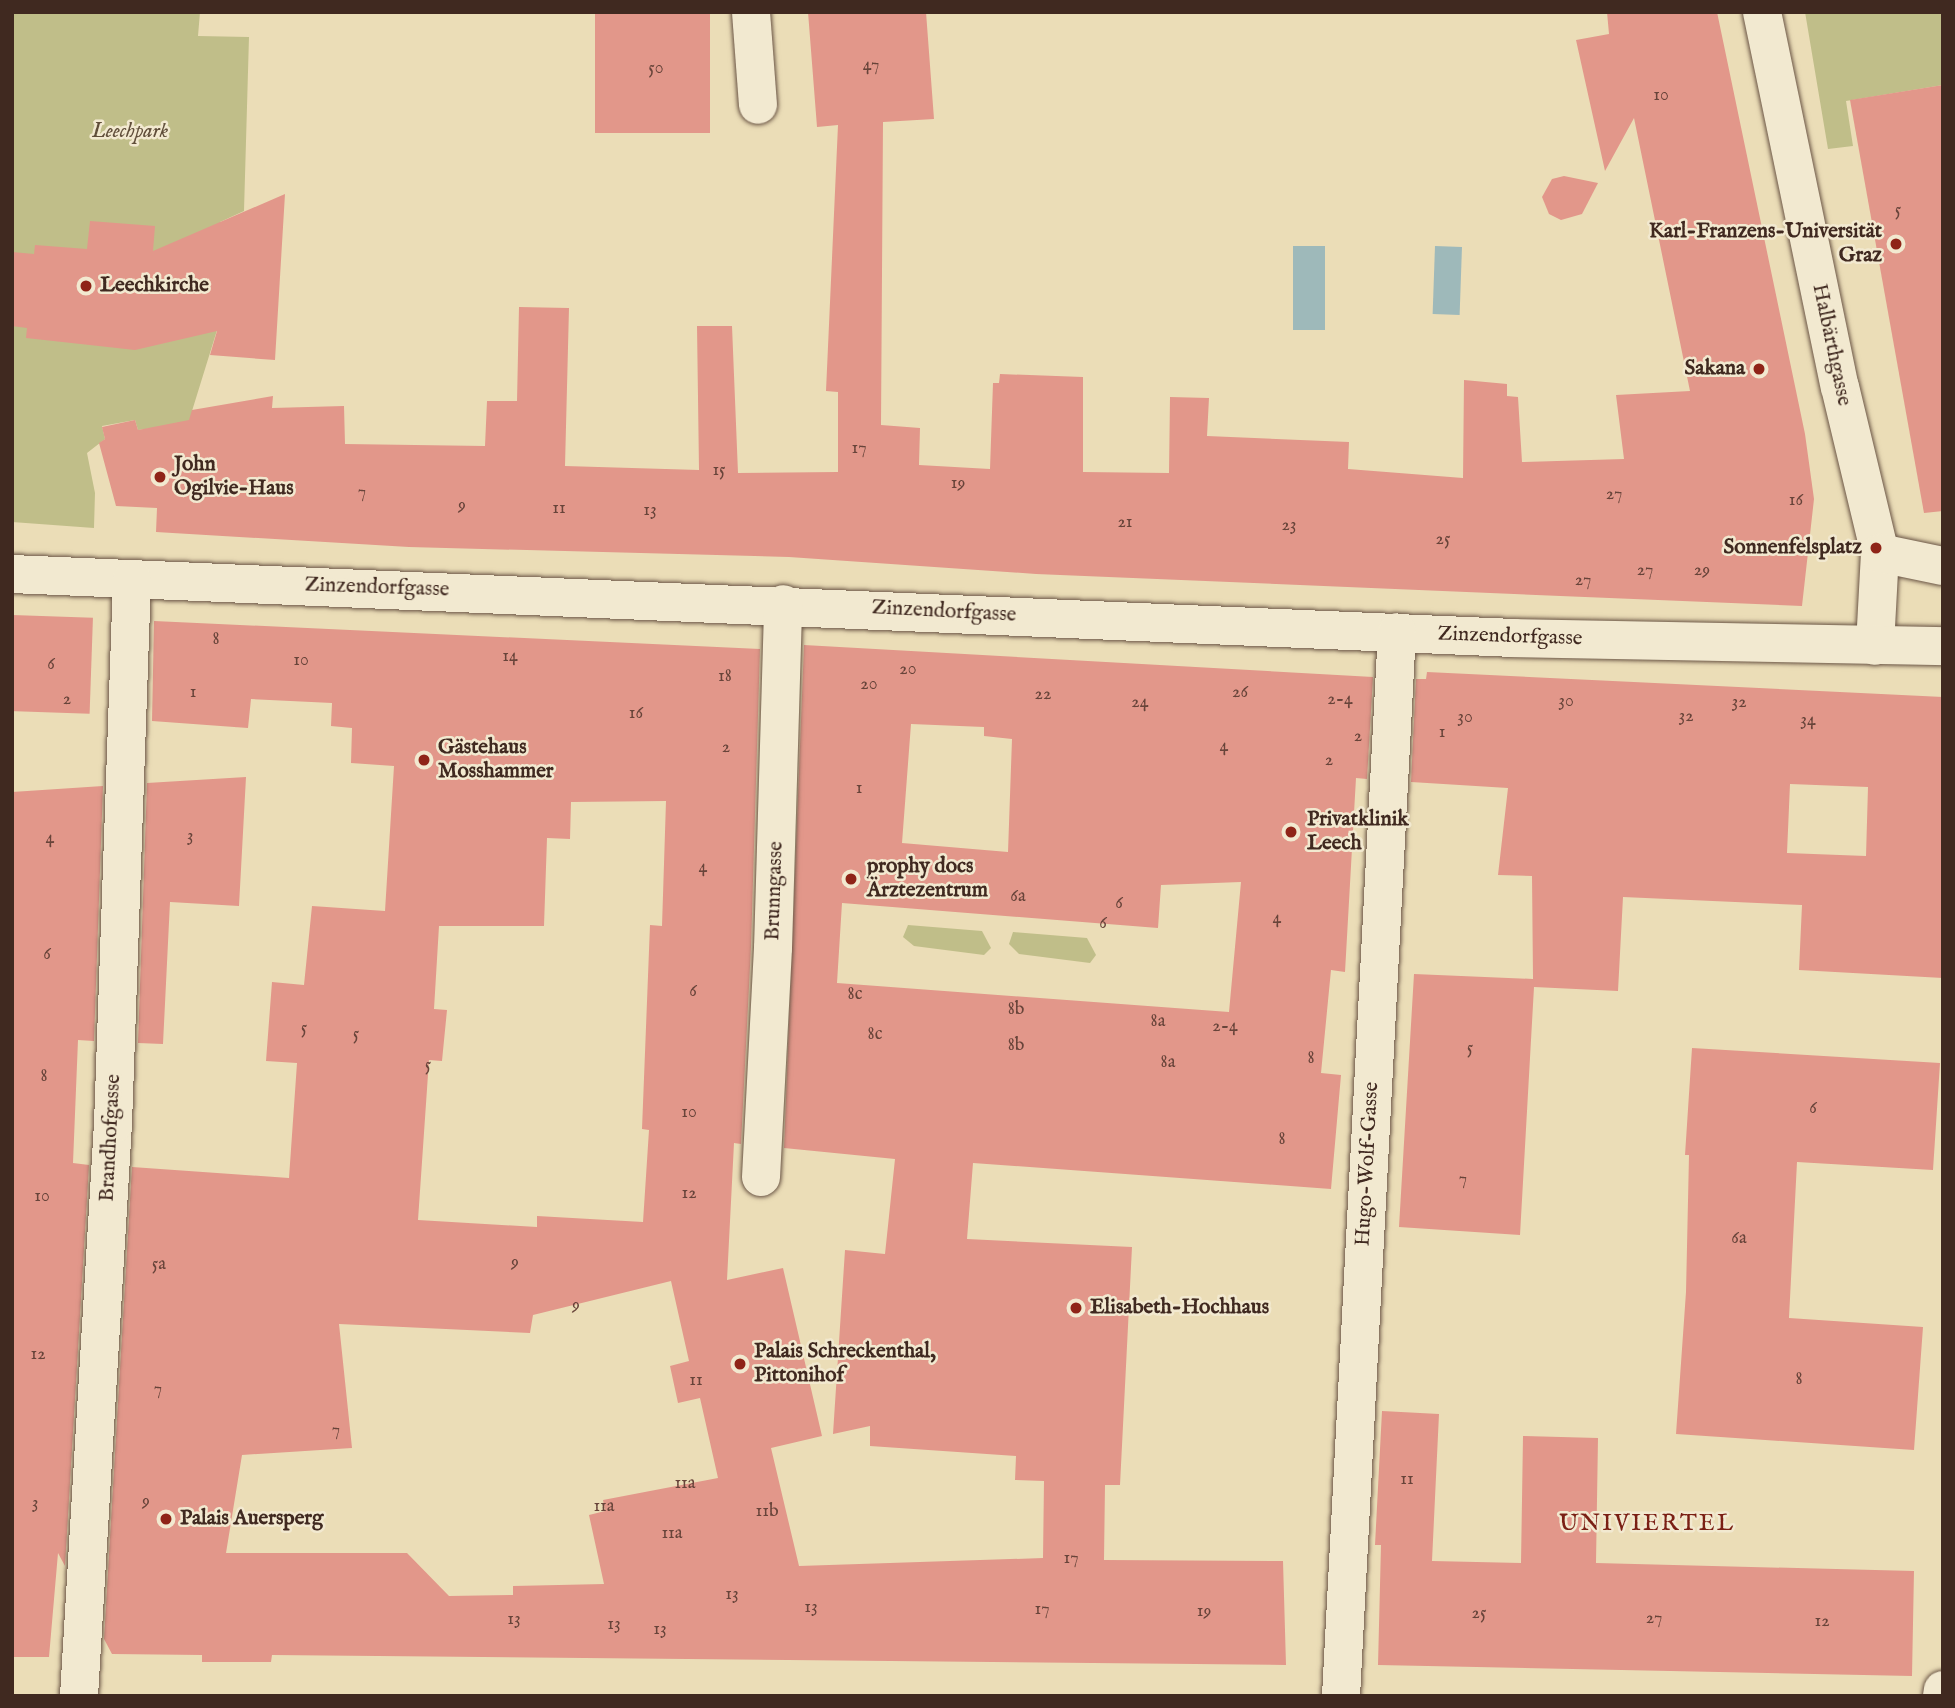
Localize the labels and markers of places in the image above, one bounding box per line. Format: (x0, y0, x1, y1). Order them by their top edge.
place label: Karl-Franzens-Universität Graz (1649, 219, 1882, 269)
marker: Karl-Franzens-Universität Graz (1888, 236, 1904, 252)
place label: Leechkirche (100, 273, 209, 299)
marker: Leechkirche (78, 278, 94, 294)
place label: Sakana (1685, 356, 1745, 382)
marker: Sakana (1751, 361, 1767, 377)
place label: John Ogilvie-Haus (174, 452, 294, 502)
marker: John Ogilvie-Haus (152, 469, 168, 485)
place label: Sonnenfelsplatz (1723, 535, 1862, 561)
marker: Sonnenfelsplatz (1868, 540, 1884, 556)
place label: Gästehaus Mosshammer (438, 735, 554, 785)
marker: Gästehaus Mosshammer (416, 752, 432, 768)
place label: Privatklinik Leech (1307, 807, 1409, 857)
marker: Privatklinik Leech (1281, 822, 1301, 842)
place label: prophy docs Ärztezentrum (867, 854, 988, 904)
marker: prophy docs Ärztezentrum (841, 869, 861, 889)
place label: Elisabeth-Hochhaus (1090, 1295, 1269, 1321)
marker: Elisabeth-Hochhaus (1068, 1300, 1084, 1316)
place label: Palais Schreckenthal, Pittonihof (754, 1339, 936, 1389)
marker: Palais Schreckenthal, Pittonihof (732, 1356, 748, 1372)
place label: Palais Auersperg (180, 1506, 323, 1532)
marker: Palais Auersperg (158, 1511, 174, 1527)

